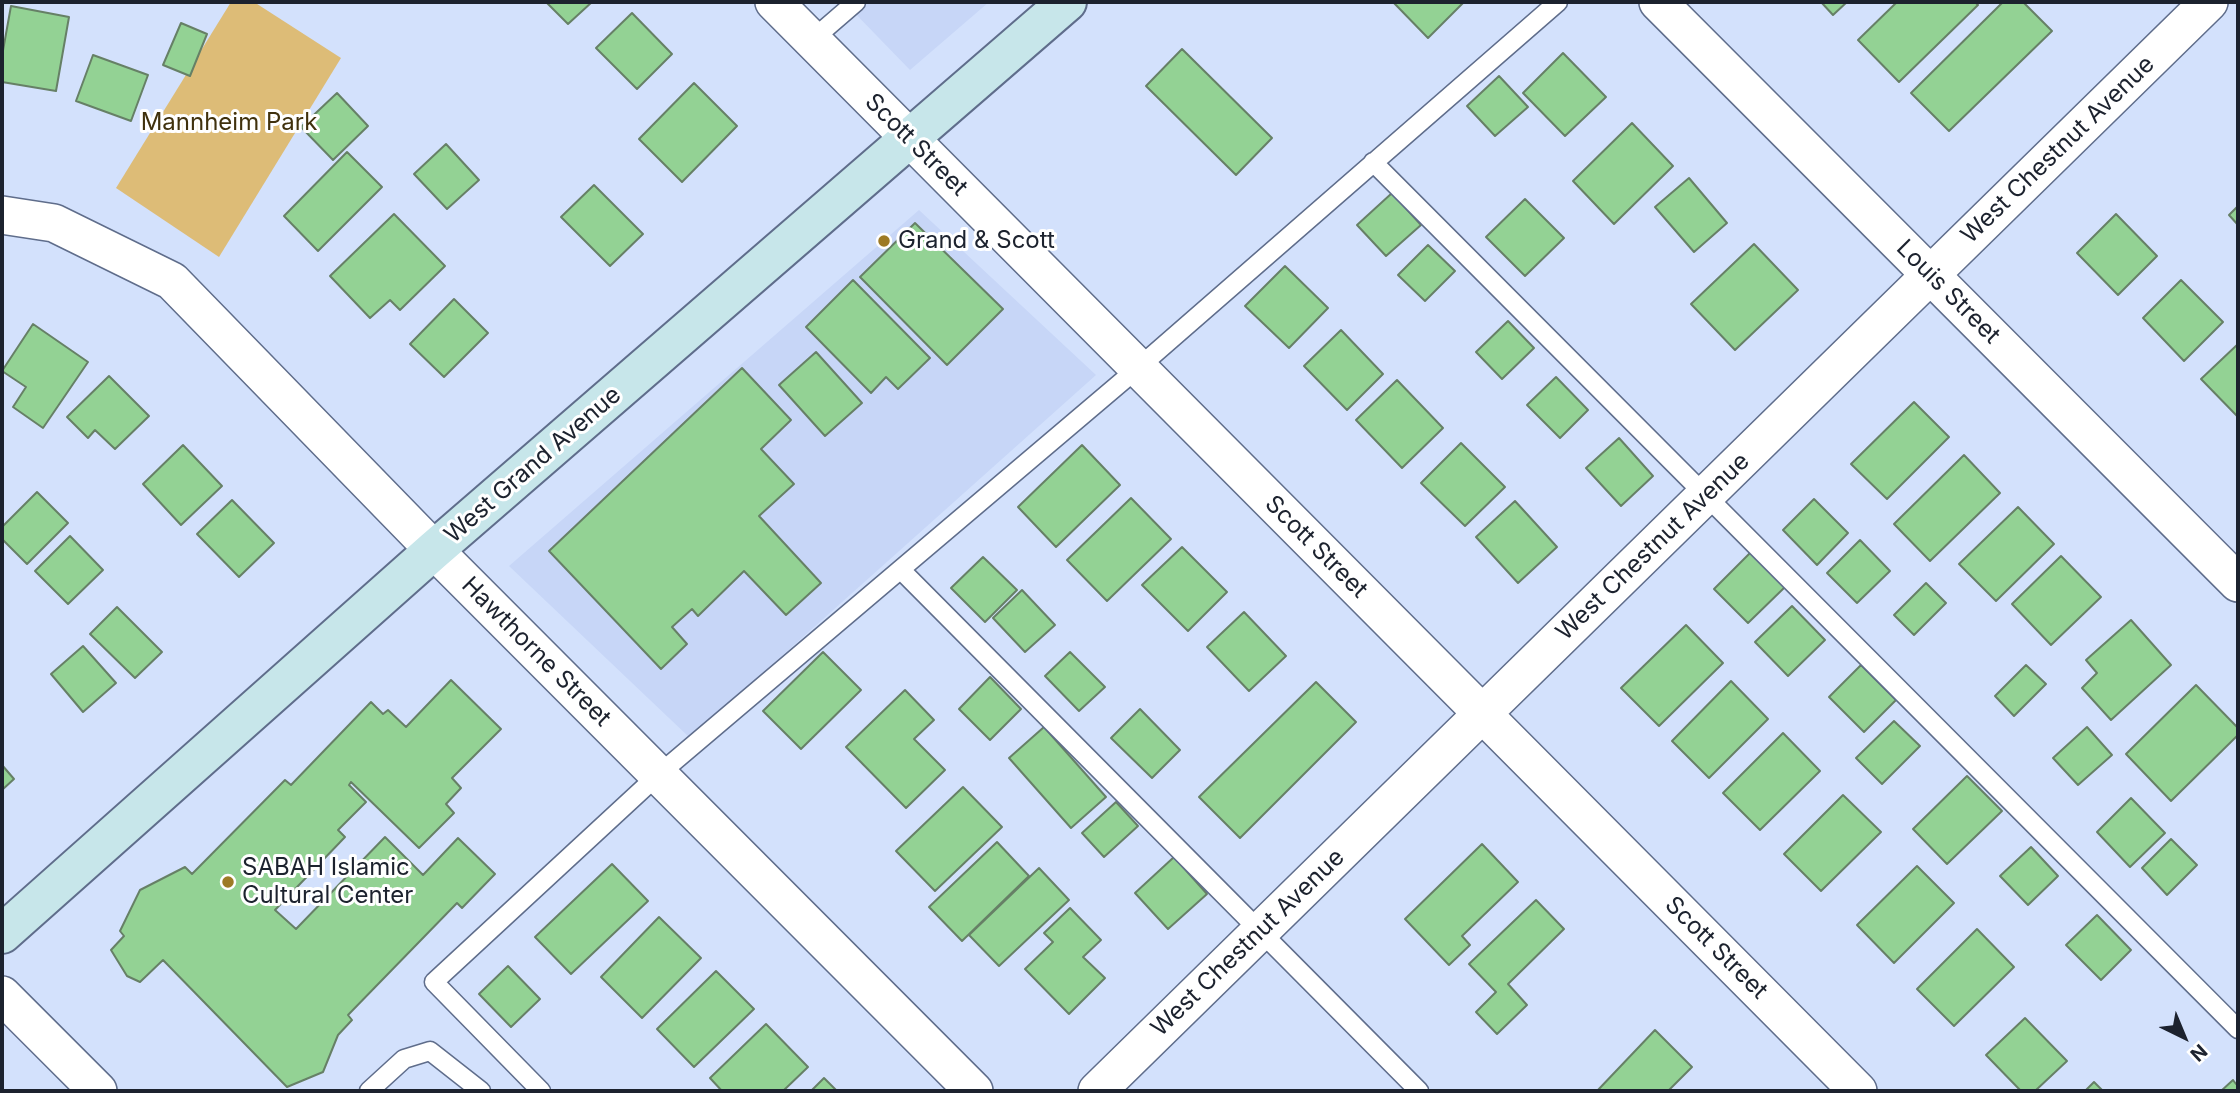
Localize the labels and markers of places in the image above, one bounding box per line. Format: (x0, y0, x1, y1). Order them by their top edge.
place label: Grand & Scott (898, 227, 1055, 255)
marker: Grand & Scott (876, 233, 892, 249)
place label: SABAH Islamic Cultural Center (242, 854, 413, 910)
marker: SABAH Islamic Cultural Center (220, 874, 236, 890)

